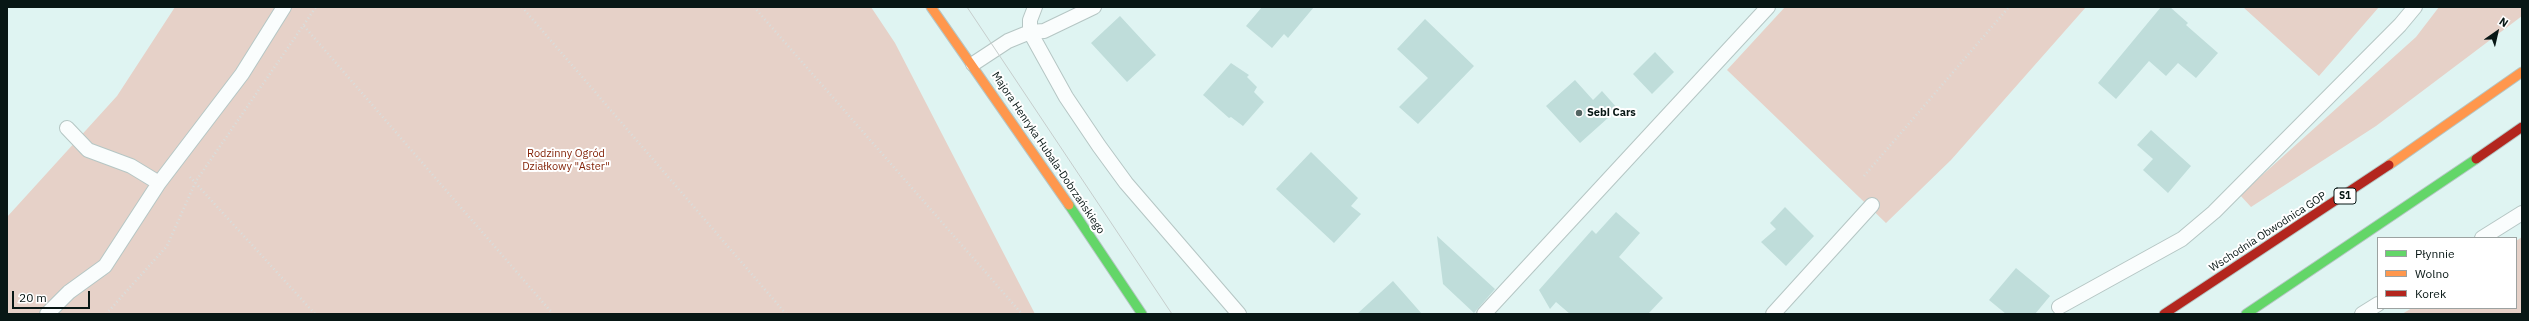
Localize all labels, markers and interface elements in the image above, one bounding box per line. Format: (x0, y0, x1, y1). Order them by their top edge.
north arrow (2477, 12, 2517, 52)
text: N (2496, 14, 2511, 30)
street label: Majora Henryka Hubala-Dobrzańskiego (989, 69, 1107, 237)
place label: Sebi Cars (1587, 106, 1636, 120)
marker: Sebi Cars (1574, 108, 1584, 118)
park label: Rodzinny Ogród Działkowy "Aster" (522, 147, 610, 173)
road number: S1 (2334, 188, 2356, 204)
street label: Wschodnia Obwodnica GOP (2207, 189, 2329, 275)
legend (2377, 237, 2517, 309)
text: Płynnie (2415, 246, 2455, 261)
text: Wolno (2415, 266, 2449, 281)
scale bar (14, 283, 92, 309)
text: Korek (2415, 286, 2446, 301)
text: 20 m (19, 290, 47, 305)

